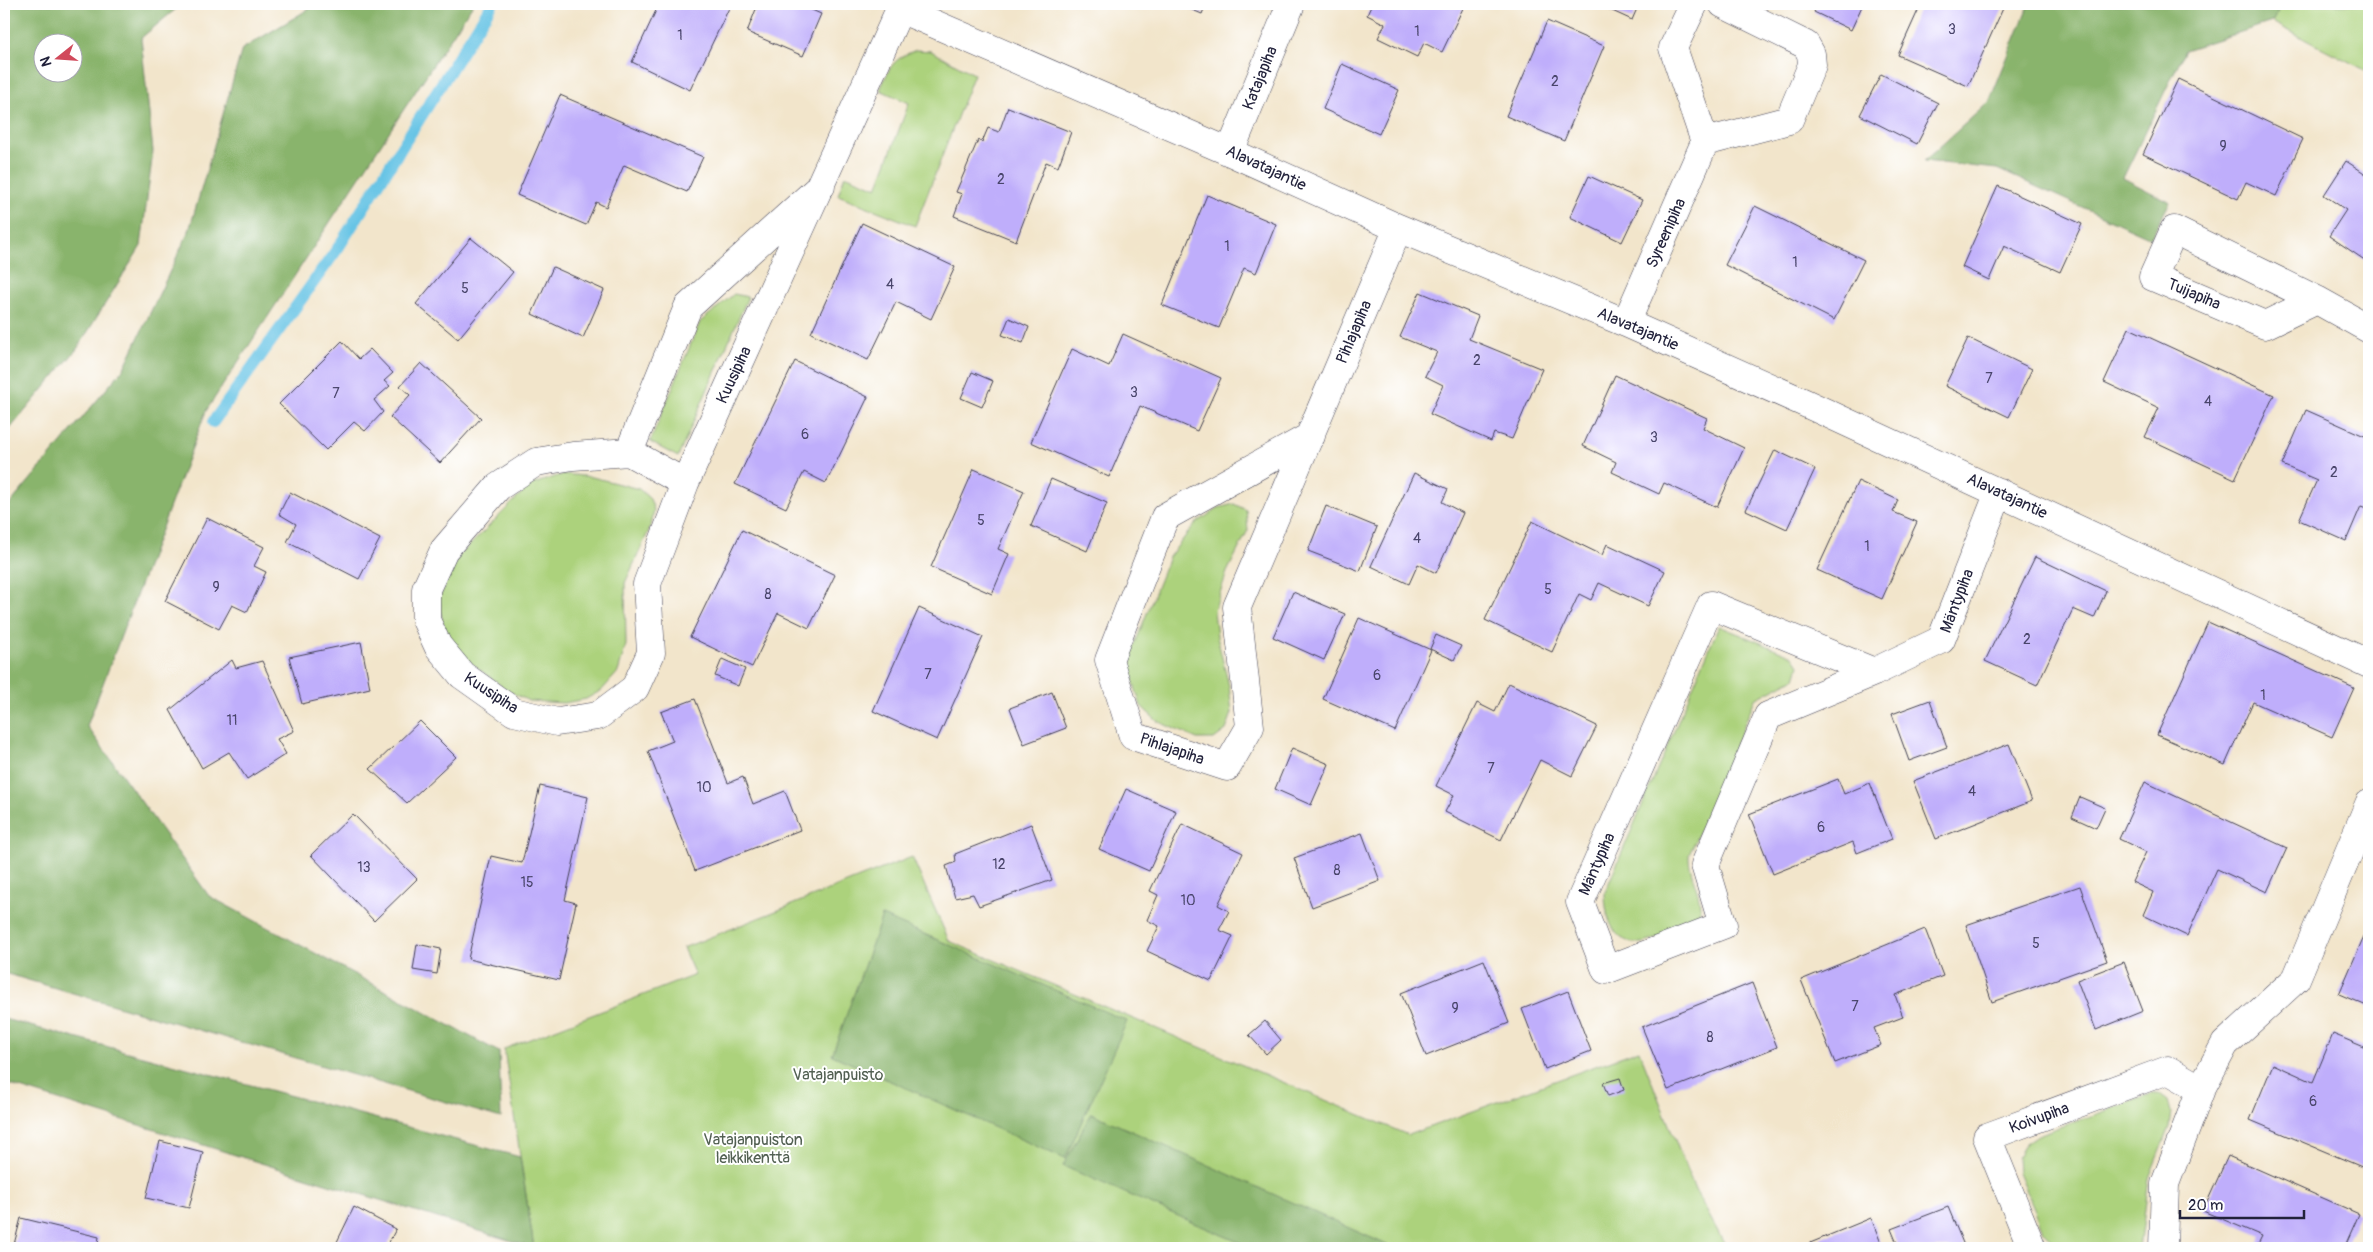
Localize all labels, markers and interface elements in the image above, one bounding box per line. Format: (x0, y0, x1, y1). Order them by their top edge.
house number: 3 (1948, 21, 1956, 38)
house number: 1 (1414, 23, 1420, 40)
house number: 1 (677, 27, 683, 44)
north arrow (32, 32, 82, 82)
street label: Katajapiha (1238, 43, 1282, 113)
text: N (37, 55, 56, 69)
house number: 2 (1551, 73, 1559, 90)
house number: 9 (2219, 138, 2227, 155)
street label: Alavatajantie (1223, 141, 1309, 195)
house number: 2 (997, 171, 1005, 188)
street label: Syreenipiha (1642, 195, 1690, 271)
house number: 1 (1224, 238, 1230, 255)
house number: 1 (1792, 254, 1798, 271)
street label: Tuijapiha (2164, 274, 2224, 314)
house number: 4 (886, 276, 894, 293)
house number: 5 (461, 280, 469, 297)
street label: Pihlajapiha (1332, 297, 1376, 367)
street label: Alavatajantie (1594, 303, 1682, 355)
street label: Kuusipiha (712, 343, 756, 407)
house number: 2 (1473, 352, 1481, 369)
house number: 7 (1985, 370, 1993, 387)
house number: 3 (1130, 384, 1138, 401)
house number: 7 (332, 385, 340, 402)
house number: 4 (2204, 393, 2212, 410)
house number: 6 (801, 426, 809, 443)
house number: 3 (1650, 429, 1658, 446)
house number: 2 (2330, 464, 2338, 481)
street label: Alavatajantie (1964, 469, 2050, 523)
house number: 5 (977, 512, 985, 529)
house number: 4 (1413, 530, 1421, 547)
house number: 1 (1864, 538, 1870, 555)
street label: Mäntypiha (1936, 566, 1978, 636)
house number: 9 (212, 579, 220, 596)
house number: 5 (1544, 581, 1552, 598)
house number: 8 (764, 586, 772, 603)
house number: 2 (2023, 631, 2031, 648)
house number: 7 (924, 666, 932, 683)
house number: 6 (1373, 667, 1381, 684)
street label: Kuusipiha (460, 668, 522, 718)
house number: 1 (2260, 687, 2266, 704)
house number: 11 (227, 712, 237, 729)
street label: Pihlajapiha (1137, 729, 1207, 769)
house number: 7 (1487, 760, 1495, 777)
house number: 10 (696, 779, 712, 796)
house number: 4 (1968, 783, 1976, 800)
house number: 6 (1817, 819, 1825, 836)
street label: Mäntypiha (1574, 829, 1620, 899)
house number: 12 (992, 856, 1006, 873)
house number: 13 (357, 859, 371, 876)
house number: 8 (1333, 862, 1341, 879)
house number: 15 (520, 874, 534, 891)
house number: 10 (1180, 892, 1196, 909)
house number: 5 (2032, 935, 2040, 952)
house number: 7 (1851, 998, 1859, 1015)
house number: 9 (1451, 1000, 1459, 1017)
house number: 8 (1706, 1029, 1714, 1046)
park label: Vatajanpuisto (793, 1065, 884, 1085)
house number: 6 (2309, 1093, 2317, 1110)
street label: Koivupiha (2006, 1098, 2072, 1138)
park label: Vatajanpuiston leikkikenttä (703, 1130, 803, 1168)
scale bar (2180, 1187, 2304, 1219)
text: 20 m (2188, 1196, 2223, 1215)

